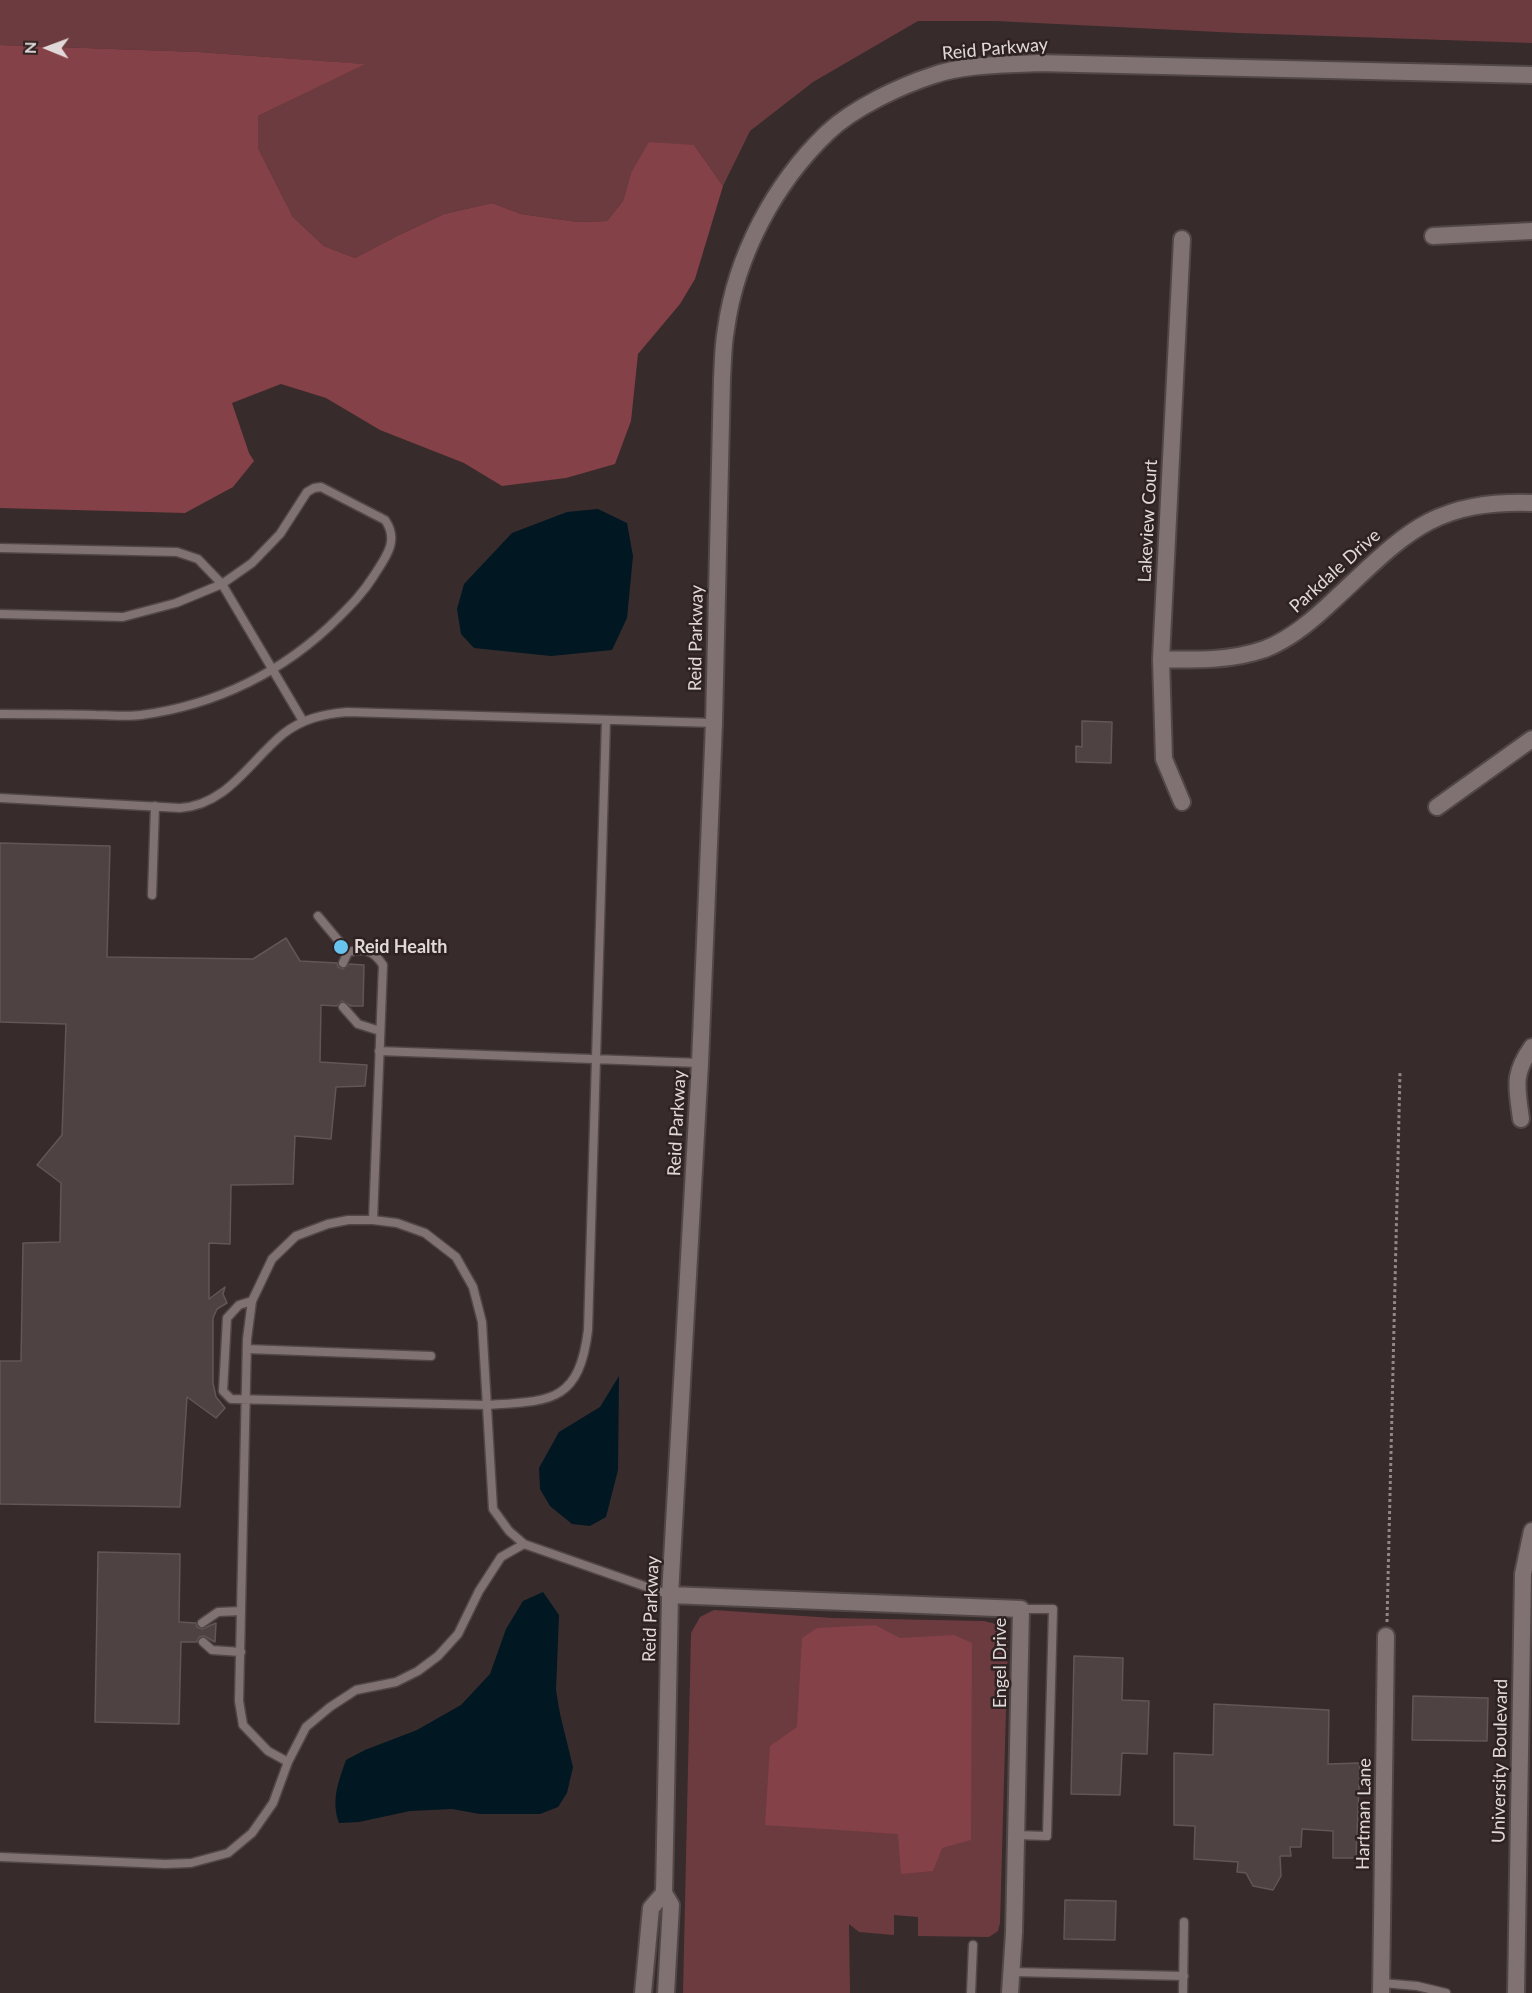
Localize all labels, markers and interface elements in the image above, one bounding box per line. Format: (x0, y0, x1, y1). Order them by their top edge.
north arrow (18, 18, 78, 78)
street label: Reid Parkway (941, 34, 1049, 64)
text: N (20, 41, 39, 54)
street label: Lakeview Court (1134, 459, 1162, 583)
street label: Parkdale Drive (1285, 524, 1385, 618)
street label: Reid Parkway (684, 585, 708, 691)
place label: Reid Health (354, 936, 447, 958)
marker: Reid Health (332, 938, 350, 956)
street label: Reid Parkway (663, 1069, 691, 1177)
street label: Reid Parkway (638, 1555, 664, 1663)
street label: Engel Drive (989, 1618, 1011, 1708)
street label: University Boulevard (1488, 1679, 1512, 1843)
street label: Hartman Lane (1352, 1758, 1376, 1870)

